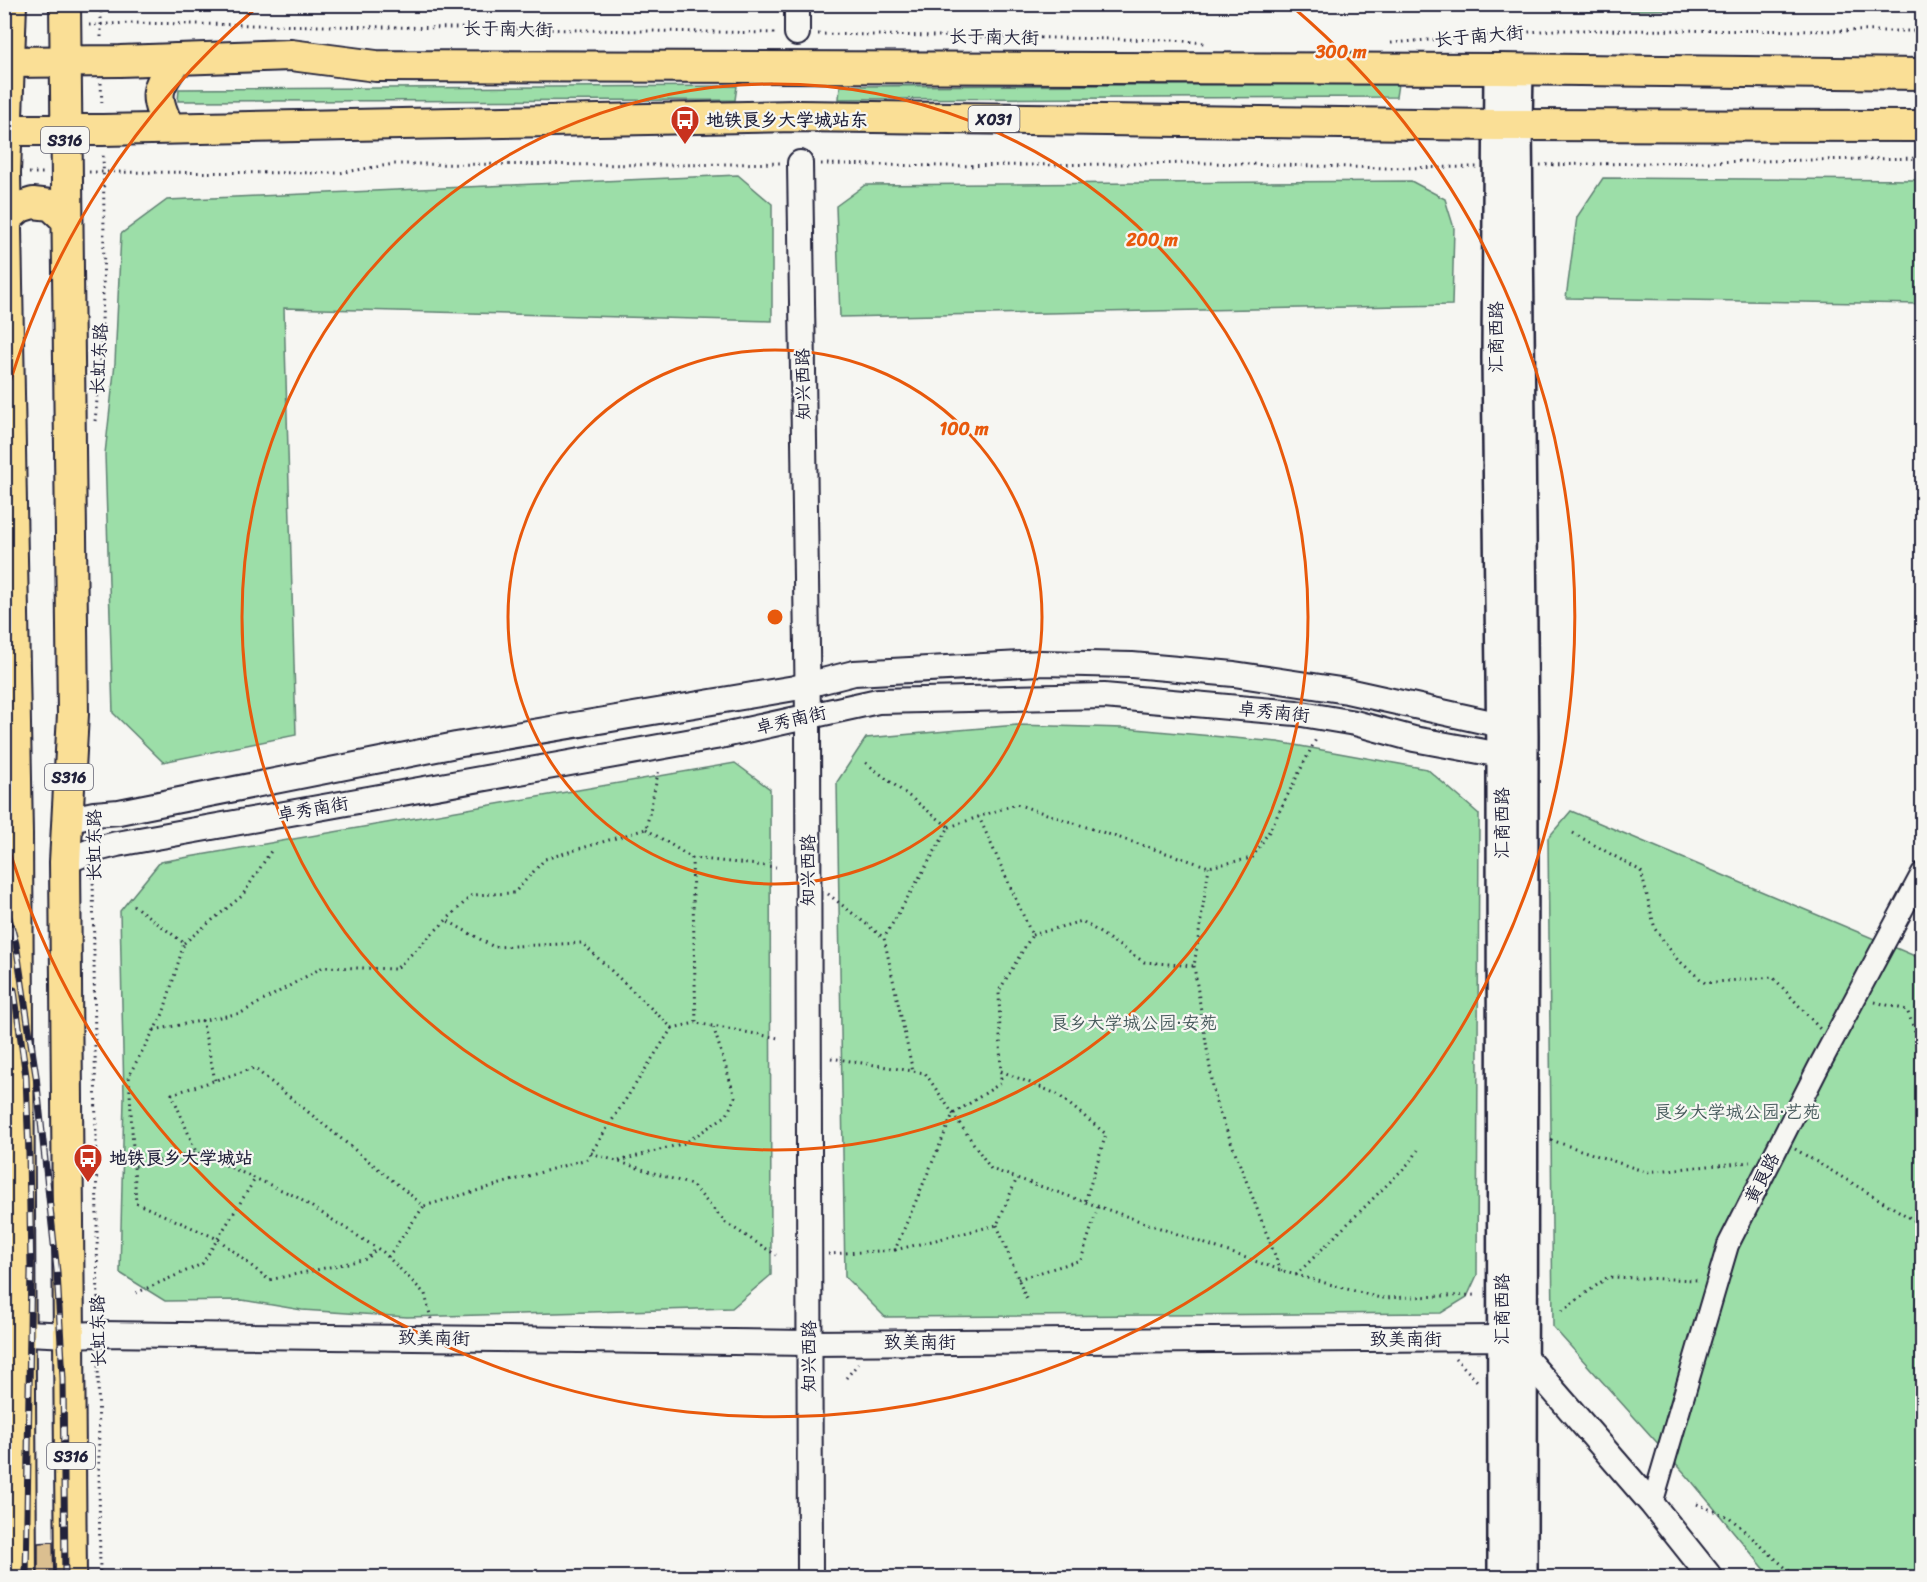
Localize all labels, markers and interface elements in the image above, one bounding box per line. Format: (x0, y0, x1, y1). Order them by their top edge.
street label: 长于南大街 (463, 12, 553, 46)
street label: 长于南大街 (1433, 16, 1525, 56)
street label: 长于南大街 (949, 20, 1039, 54)
text: 300 m (1314, 36, 1367, 68)
bus stop icon: 地铁良乡大学城站东 (669, 104, 701, 146)
place label: 地铁良乡大学城站东 (706, 104, 868, 136)
road number: X031 (968, 106, 1020, 132)
road number: S316 (41, 127, 89, 153)
text: 200 m (1125, 224, 1178, 256)
street label: 汇商西路 (1480, 301, 1512, 373)
street label: 长虹东路 (81, 322, 117, 396)
street label: 知兴西路 (786, 348, 820, 420)
text: 100 m (940, 413, 989, 445)
centre of rings (765, 607, 785, 627)
street label: 卓秀南街 (1237, 692, 1311, 732)
street label: 卓秀南街 (752, 696, 830, 744)
road number: S316 (45, 764, 93, 790)
street label: 卓秀南街 (275, 787, 351, 831)
street label: 汇商西路 (1486, 787, 1518, 859)
street label: 长虹东路 (78, 809, 110, 881)
street label: 知兴西路 (792, 834, 824, 906)
park label: 良乡大学城公园·安苑 (1051, 1007, 1217, 1039)
park label: 良乡大学城公园·艺苑 (1654, 1096, 1820, 1128)
bus stop icon: 地铁良乡大学城站 (72, 1142, 104, 1184)
place label: 地铁良乡大学城站 (109, 1142, 253, 1174)
street label: 黄良路 (1735, 1147, 1789, 1209)
street label: 汇商西路 (1486, 1273, 1518, 1345)
street label: 长虹东路 (81, 1295, 115, 1367)
street label: 知兴西路 (793, 1320, 825, 1392)
street label: 致美南街 (398, 1321, 470, 1355)
street label: 致美南街 (1370, 1323, 1442, 1355)
street label: 致美南街 (884, 1326, 956, 1358)
road number: S316 (47, 1443, 95, 1469)

